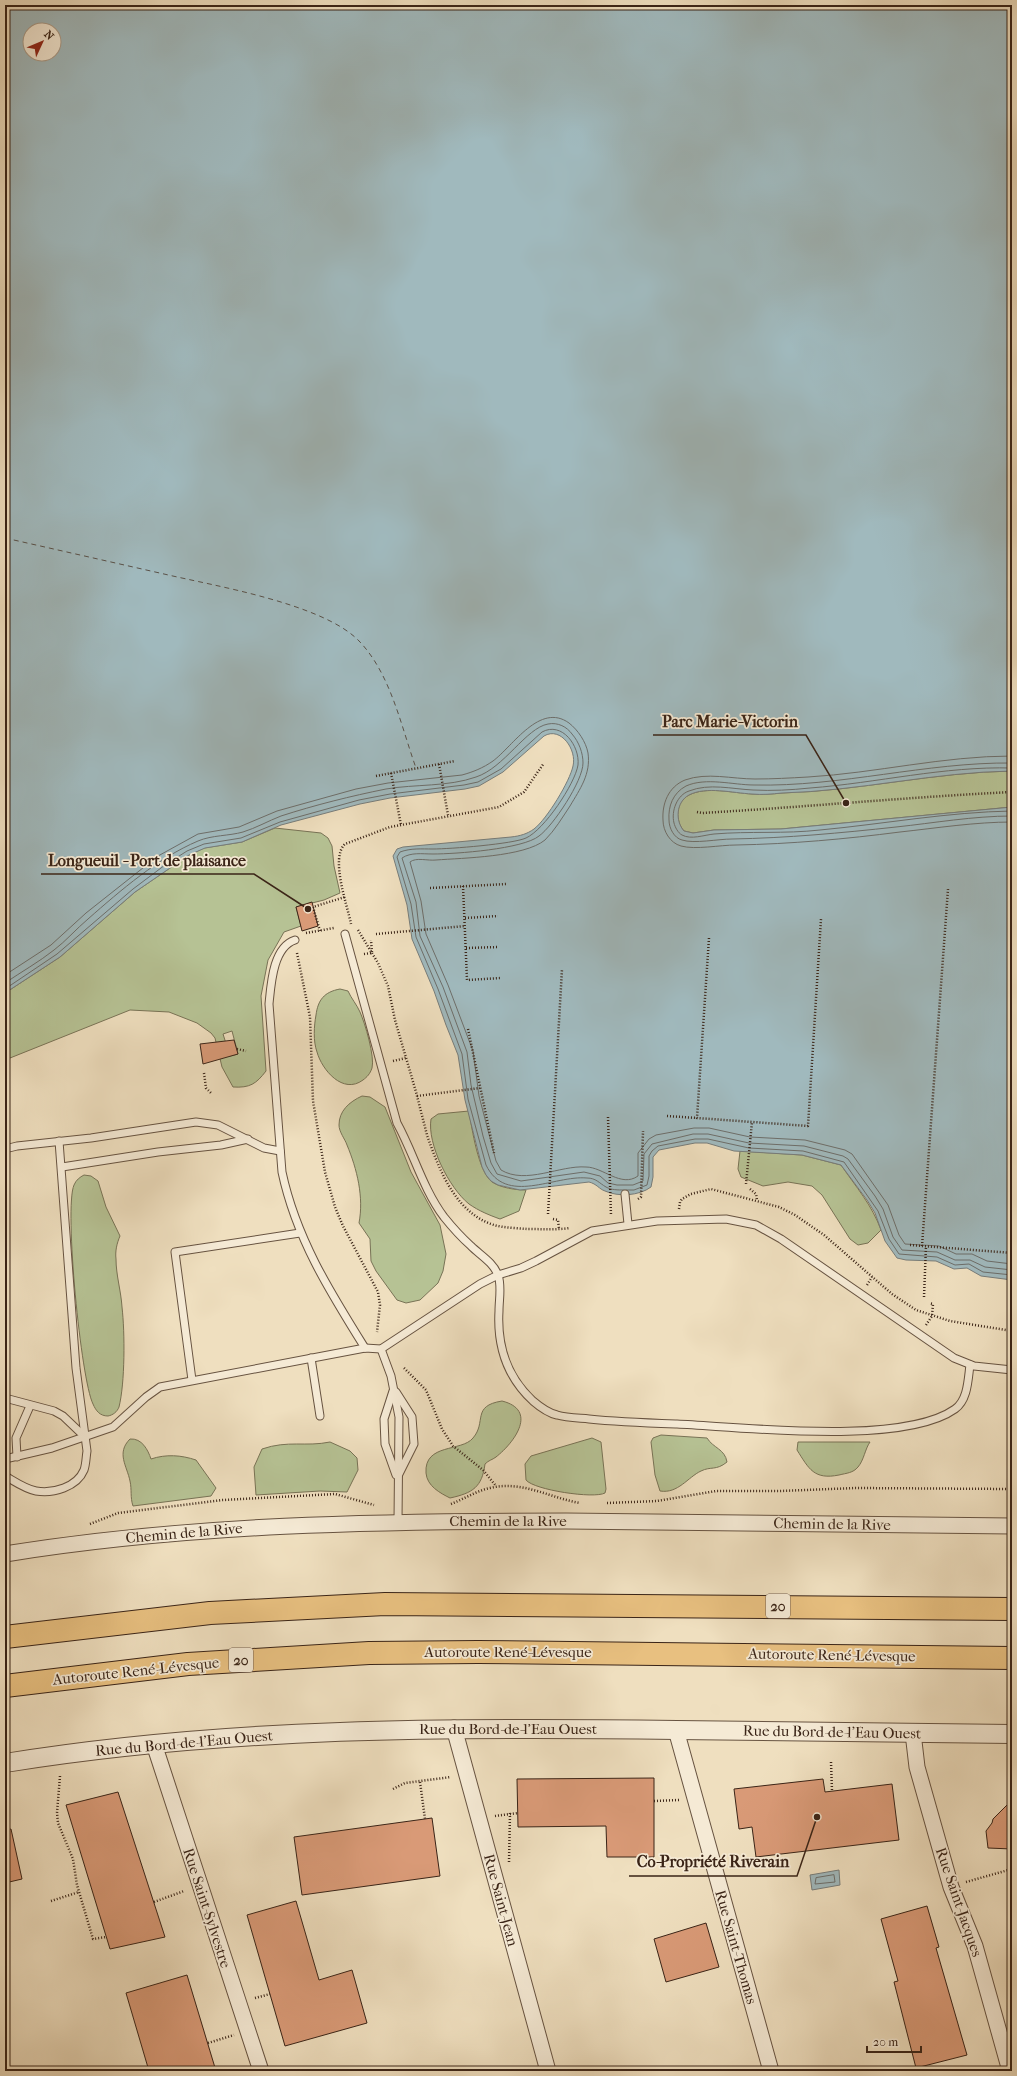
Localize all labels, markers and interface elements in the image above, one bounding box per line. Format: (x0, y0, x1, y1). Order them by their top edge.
north arrow (22, 22, 62, 62)
text: N (41, 28, 57, 43)
callout: Parc Marie-Victorin (653, 707, 806, 735)
text: Parc Marie-Victorin (662, 712, 799, 731)
callout: Longueuil - Port de plaisance (41, 846, 254, 874)
text: Longueuil - Port de plaisance (48, 851, 246, 871)
street label: Chemin de la Rive (449, 1512, 567, 1530)
street label: Chemin de la Rive (773, 1514, 891, 1534)
street label: Chemin de la Rive (125, 1519, 244, 1547)
road number: 20 (766, 1594, 790, 1618)
street label: Autoroute René-Lévesque (423, 1643, 592, 1661)
street label: Autoroute René-Lévesque (747, 1645, 916, 1665)
road number: 20 (229, 1648, 253, 1672)
street label: Autoroute René-Lévesque (51, 1653, 221, 1689)
street label: Rue du Bord-de-l'Eau Ouest (419, 1720, 598, 1738)
street label: Rue du Bord-de-l'Eau Ouest (743, 1721, 922, 1743)
street label: Rue du Bord-de-l'Eau Ouest (94, 1726, 274, 1760)
street label: Rue Saint-Jacques (932, 1845, 986, 1960)
street label: Rue Saint-Sylvestre (179, 1846, 235, 1971)
callout: Co-Propriété Riverain (629, 1848, 797, 1876)
street label: Rue Saint-Jean (480, 1852, 522, 1949)
text: Co-Propriété Riverain (637, 1852, 790, 1872)
street label: Rue Saint-Thomas (711, 1888, 761, 2007)
scale bar (867, 2028, 921, 2054)
text: 20 m (873, 2035, 898, 2049)

